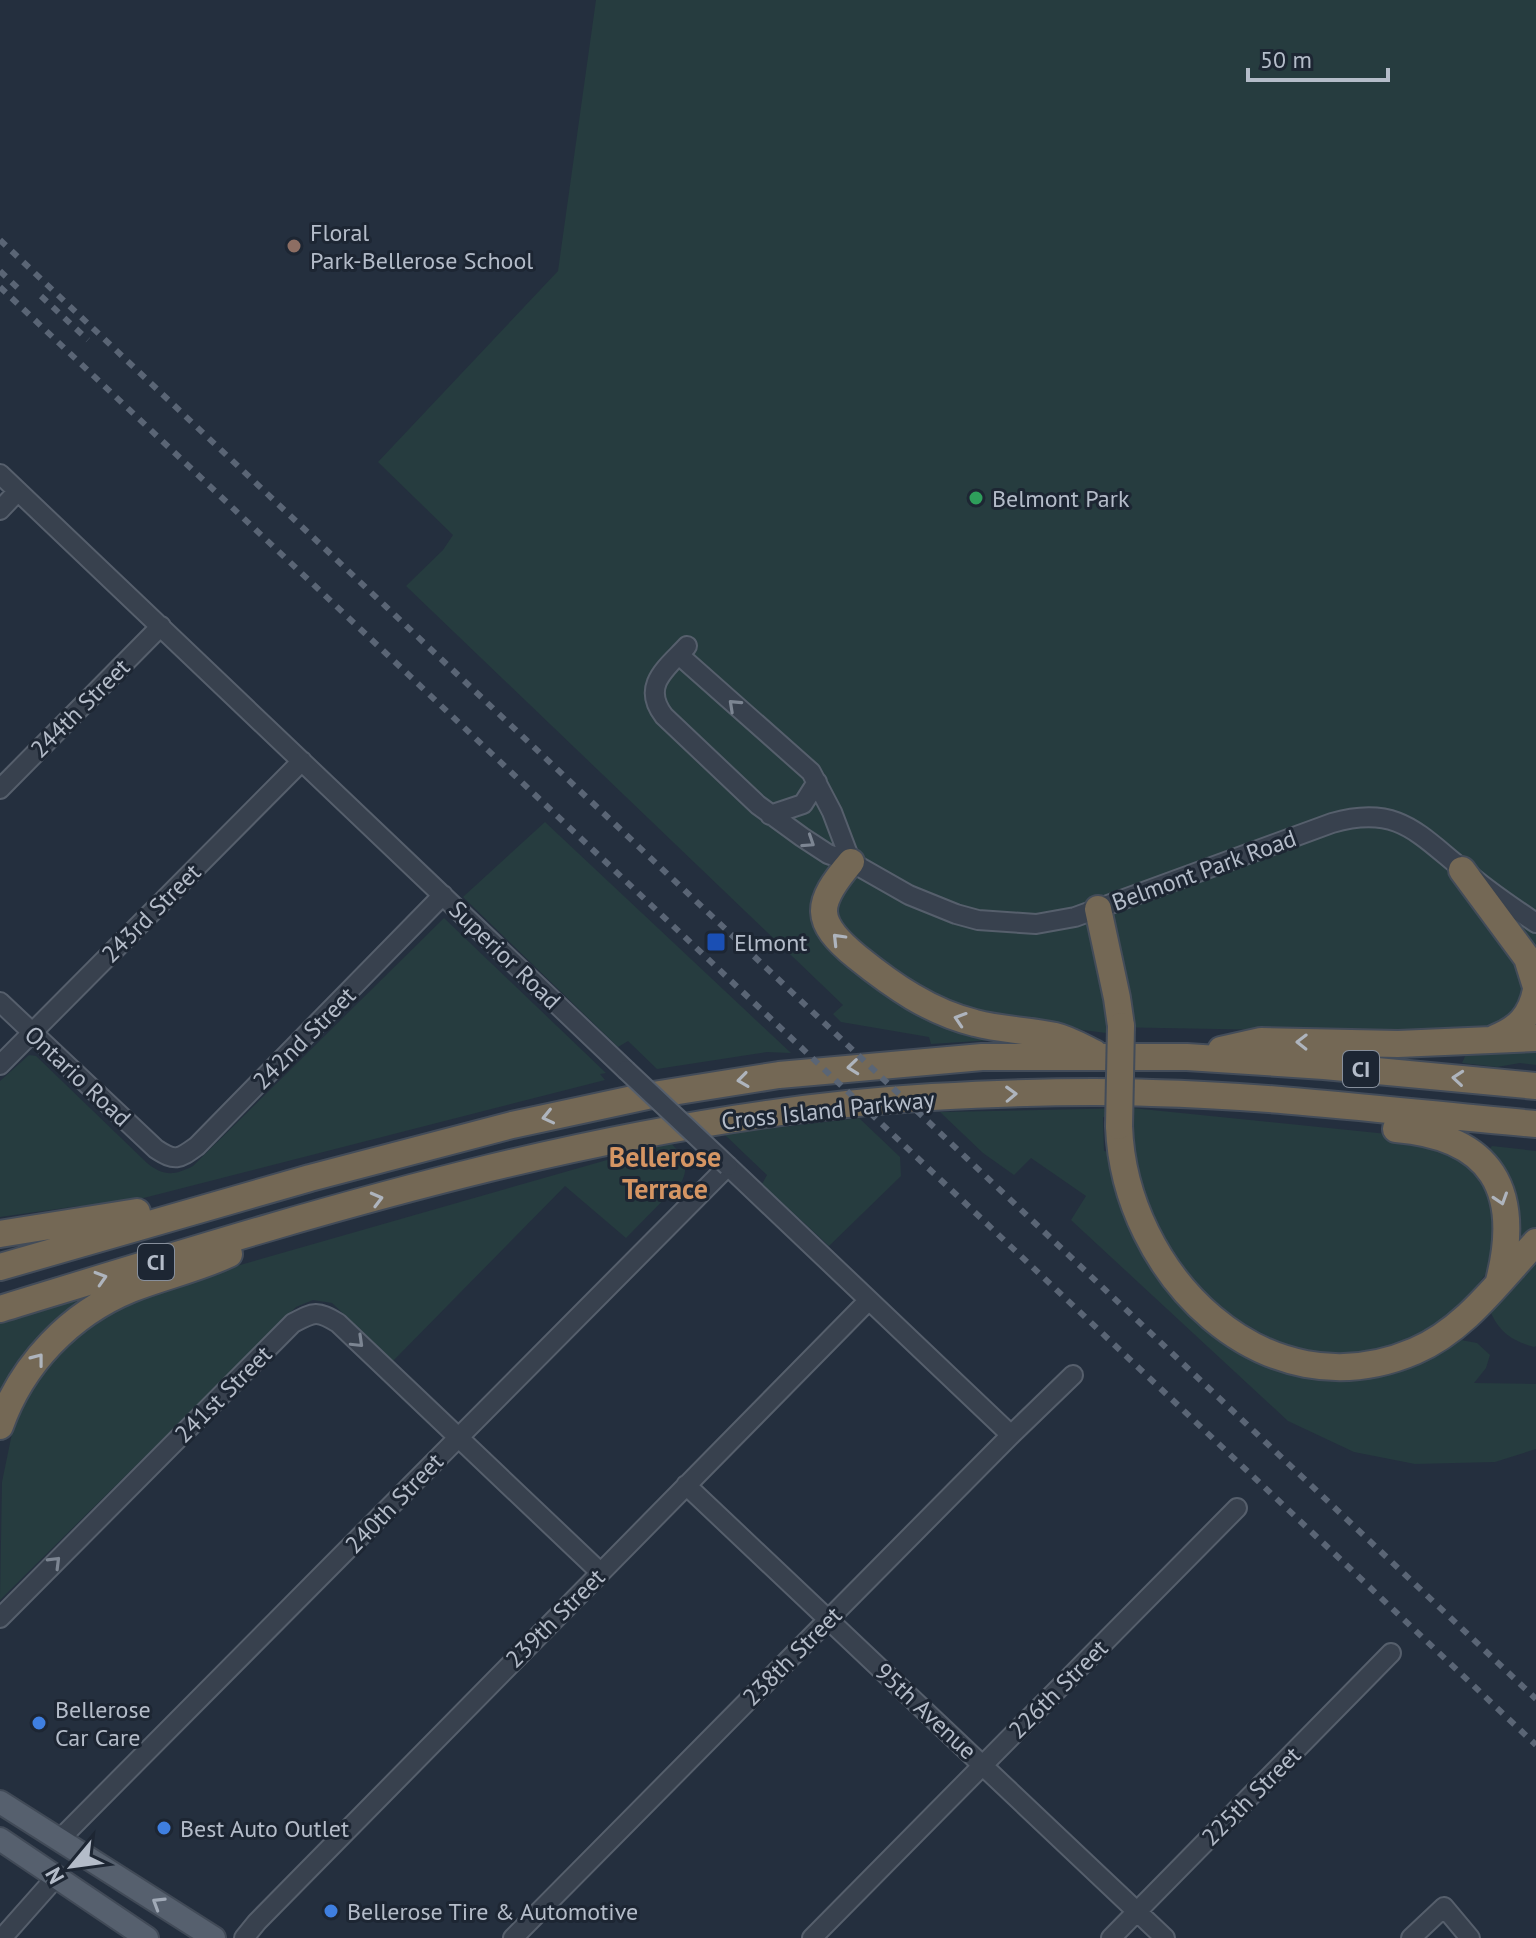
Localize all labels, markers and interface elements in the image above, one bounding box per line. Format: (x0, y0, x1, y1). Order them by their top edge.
scale bar (1248, 32, 1388, 82)
text: 50 m (1260, 44, 1312, 75)
place label: Floral Park-Bellerose School (310, 217, 533, 276)
marker: Floral Park-Bellerose School (285, 237, 303, 255)
place label: Belmont Park (992, 483, 1130, 514)
marker: Belmont Park (967, 489, 985, 507)
street label: 244th Street (24, 652, 136, 764)
one-way arrow (728, 701, 743, 715)
street label: Belmont Park Road (1108, 822, 1300, 918)
one-way arrow (800, 832, 815, 847)
street label: 243rd Street (95, 857, 207, 969)
street label: Superior Road (443, 894, 567, 1016)
place label: Elmont (734, 927, 808, 958)
marker: Elmont (705, 931, 727, 953)
one-way arrow (833, 934, 848, 948)
street label: 242nd Street (246, 980, 362, 1096)
one-way arrow (954, 1012, 968, 1028)
street label: Ontario Road (18, 1019, 138, 1133)
one-way arrow (1295, 1034, 1308, 1051)
road number: CI (1343, 1051, 1379, 1087)
one-way arrow (846, 1058, 859, 1075)
one-way arrow (1451, 1070, 1464, 1087)
one-way arrow (736, 1071, 750, 1088)
street label: Cross Island Parkway (720, 1083, 936, 1137)
one-way arrow (1005, 1085, 1018, 1102)
one-way arrow (542, 1108, 555, 1125)
district label: Bellerose Terrace (609, 1138, 721, 1207)
one-way arrow (370, 1191, 384, 1208)
one-way arrow (1492, 1192, 1508, 1206)
road number: CI (138, 1244, 174, 1280)
one-way arrow (94, 1271, 108, 1287)
one-way arrow (349, 1333, 364, 1347)
street label: 241st Street (168, 1339, 278, 1449)
one-way arrow (28, 1353, 42, 1368)
street label: 240th Street (338, 1446, 450, 1560)
one-way arrow (46, 1557, 60, 1571)
street label: 239th Street (499, 1562, 611, 1674)
street label: 238th Street (736, 1600, 848, 1712)
street label: 226th Street (1002, 1633, 1114, 1745)
street label: 95th Avenue (869, 1656, 983, 1766)
place label: Bellerose Car Care (55, 1694, 151, 1753)
marker: Bellerose Car Care (30, 1714, 48, 1732)
street label: 225th Street (1195, 1740, 1307, 1852)
place label: Best Auto Outlet (180, 1813, 349, 1844)
marker: Best Auto Outlet (155, 1819, 173, 1837)
north arrow (32, 1826, 112, 1906)
text: N (39, 1863, 70, 1889)
place label: Bellerose Tire & Automotive (347, 1896, 638, 1927)
one-way arrow (152, 1898, 167, 1913)
marker: Bellerose Tire & Automotive (322, 1902, 340, 1920)

